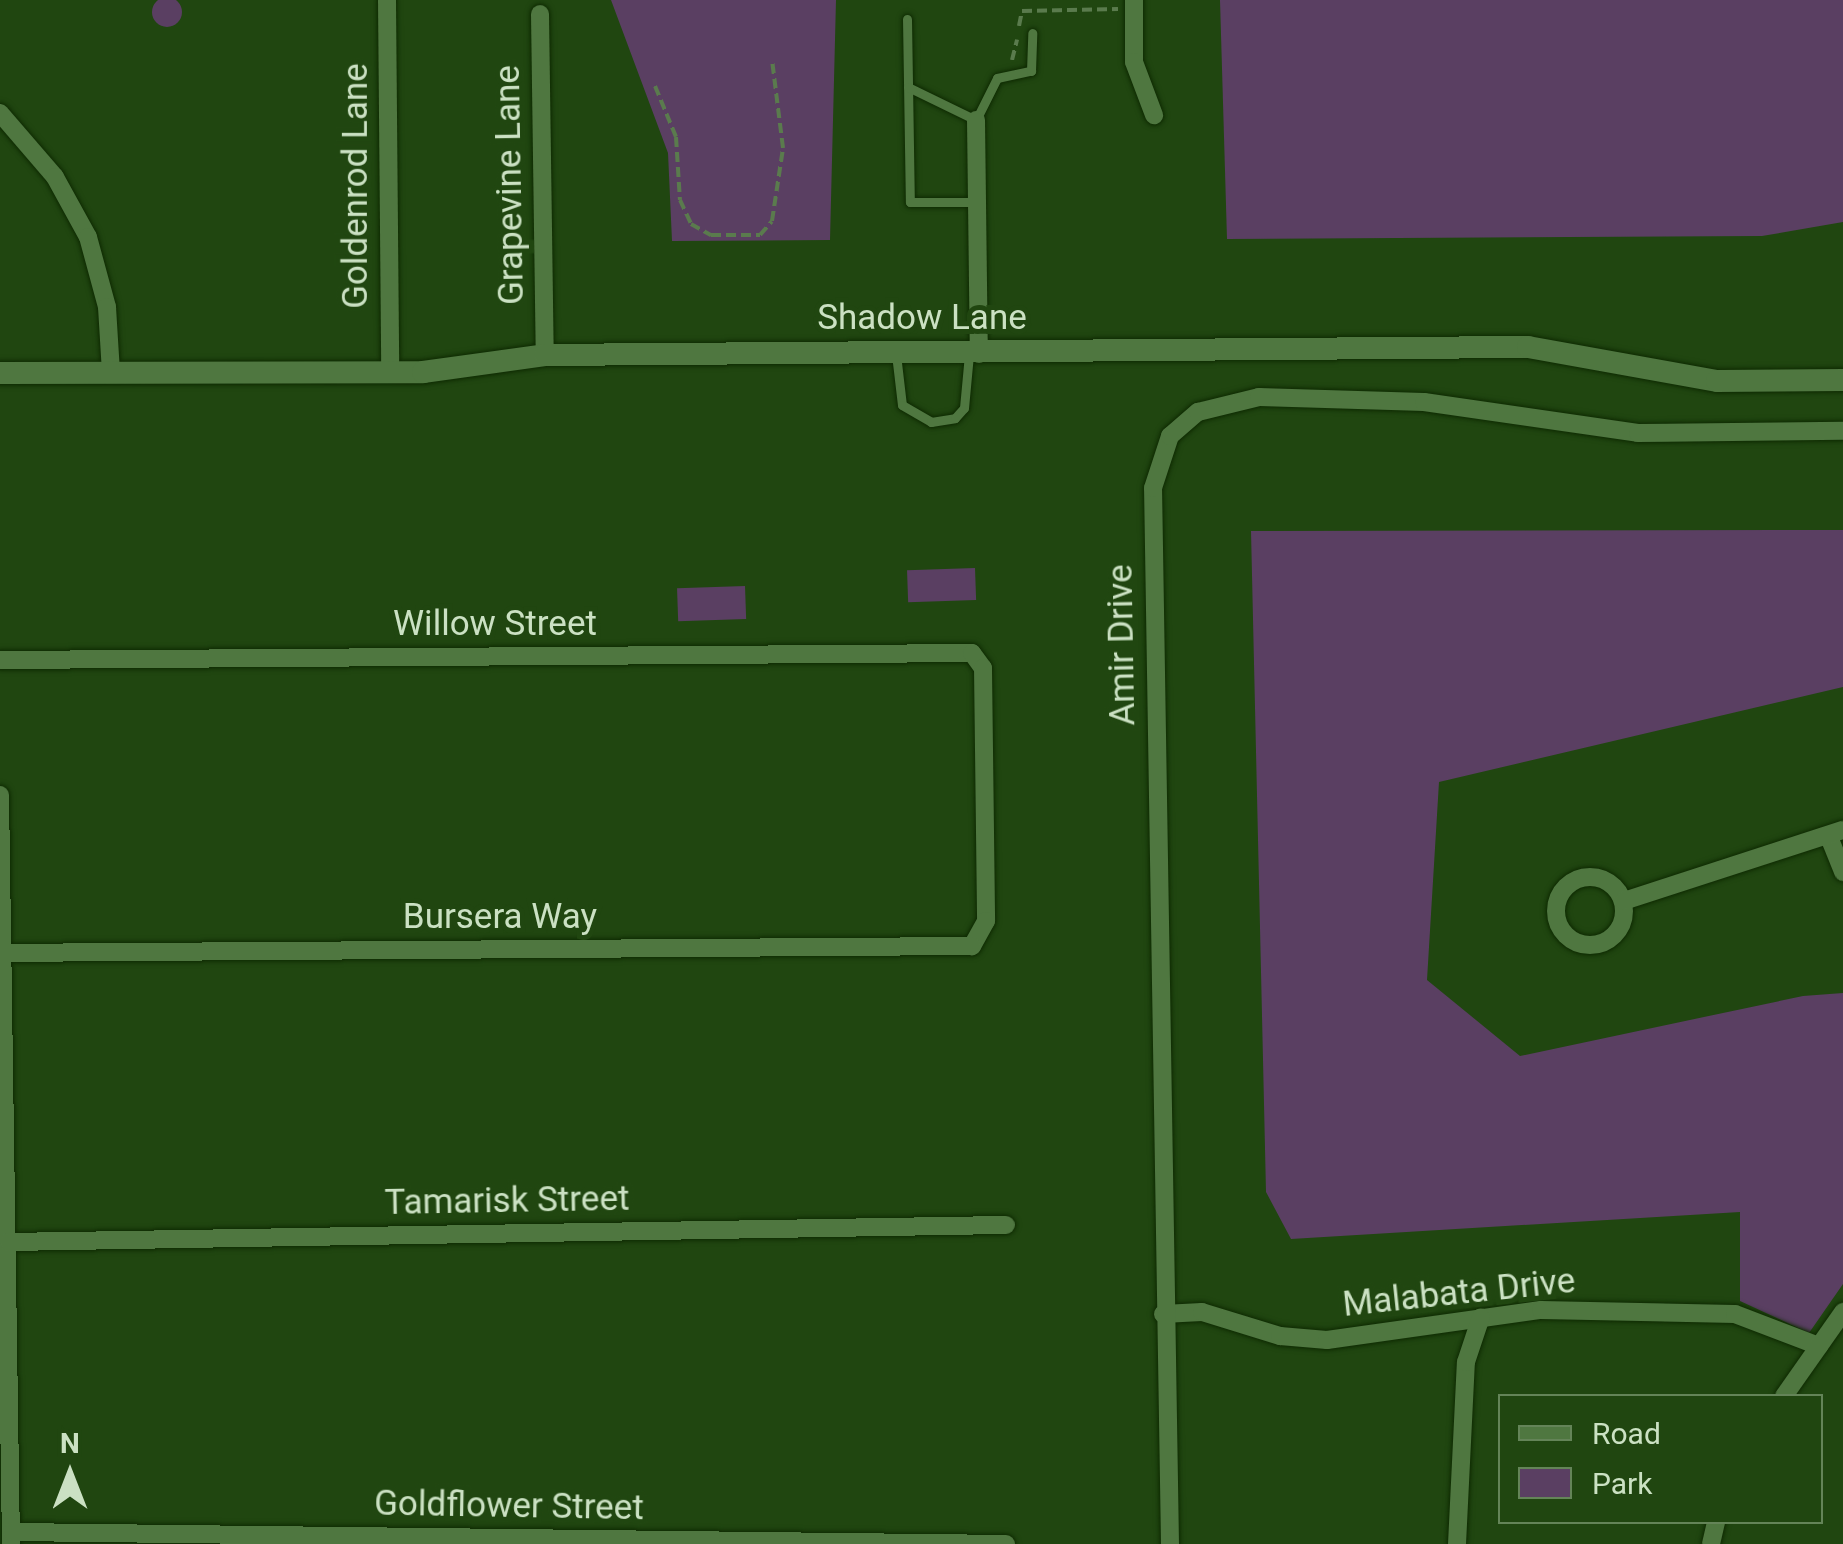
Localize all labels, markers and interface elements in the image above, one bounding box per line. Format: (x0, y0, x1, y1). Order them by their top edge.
street label: Goldenrod Lane (335, 63, 377, 309)
street label: Grapevine Lane (487, 65, 533, 305)
street label: Shadow Lane (817, 297, 1027, 339)
street label: Amir Drive (1100, 564, 1144, 726)
street label: Willow Street (393, 603, 597, 645)
street label: Bursera Way (403, 896, 597, 938)
street label: Tamarisk Street (384, 1178, 630, 1224)
street label: Malabata Drive (1341, 1260, 1577, 1326)
legend (1498, 1394, 1823, 1524)
text: Road (1592, 1416, 1661, 1451)
north arrow (20, 1424, 120, 1524)
text: N (60, 1427, 80, 1460)
text: Park (1592, 1466, 1652, 1501)
street label: Goldflower Street (374, 1483, 644, 1529)

